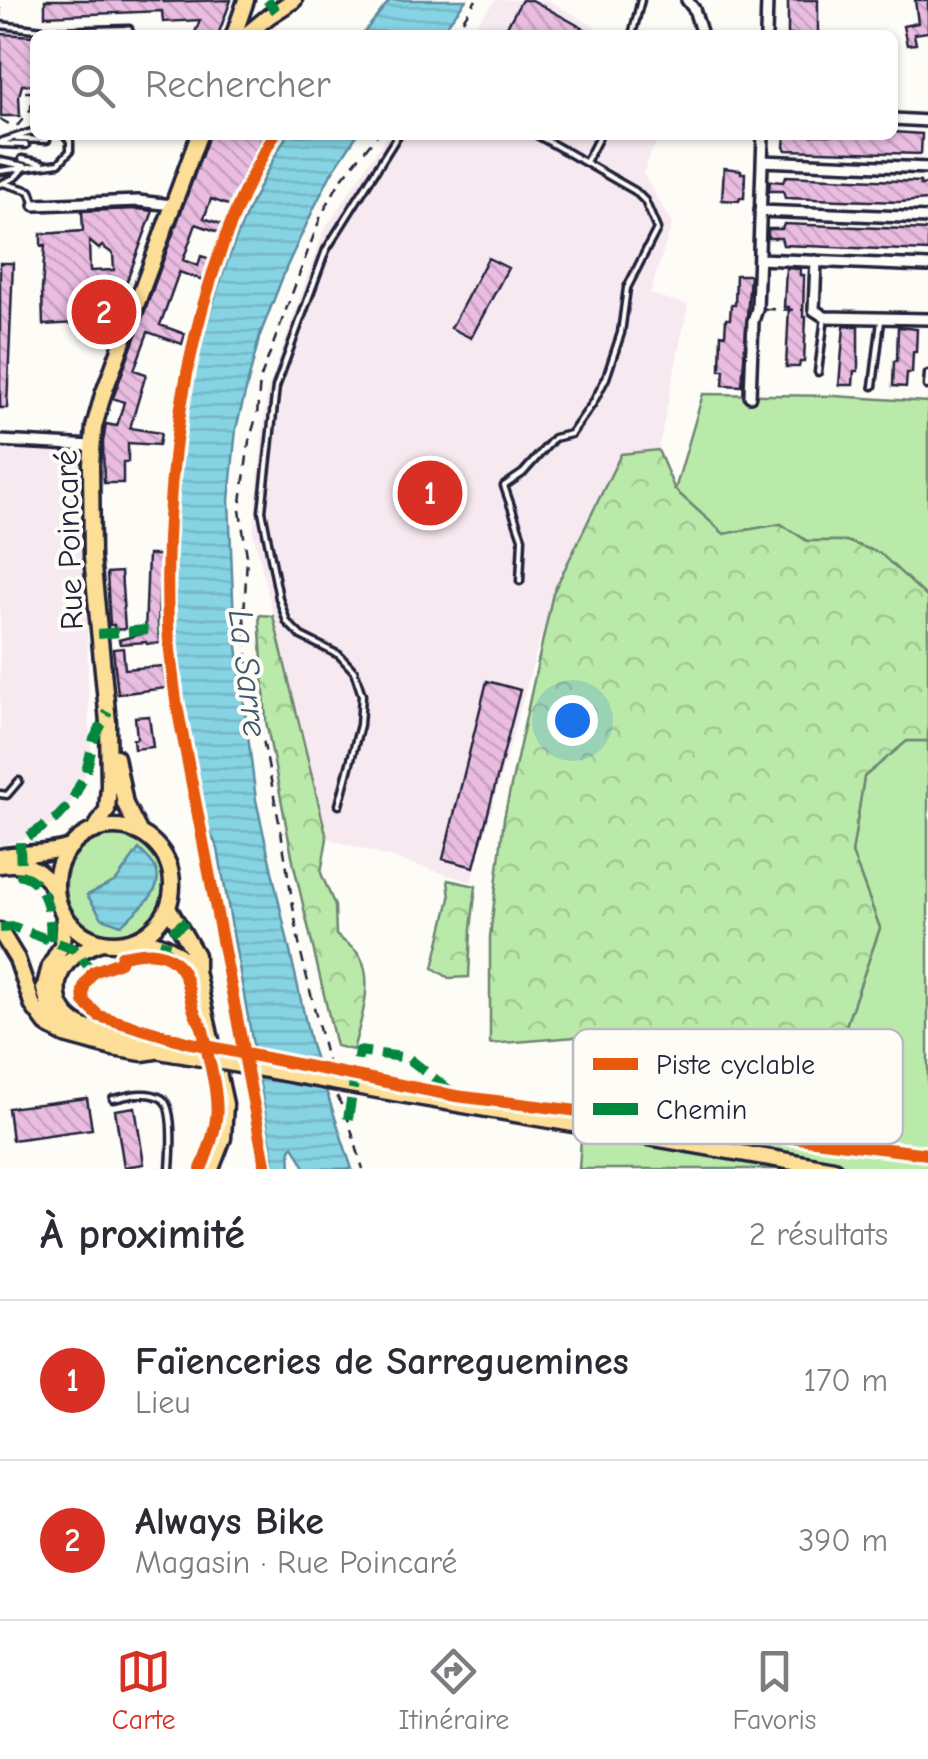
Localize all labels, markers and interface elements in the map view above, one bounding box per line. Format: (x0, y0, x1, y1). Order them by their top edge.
search box (30, 30, 898, 140)
icon: search (65, 58, 120, 113)
text: Rechercher (145, 63, 331, 107)
pin: 2 (72, 274, 136, 350)
street label: Rue Poincaré (47, 449, 91, 631)
pin: 1 (398, 456, 462, 530)
water label: La Sarre (220, 607, 276, 739)
your location (547, 695, 598, 746)
legend (573, 1029, 903, 1144)
text: Piste cyclable (656, 1049, 815, 1081)
text: Chemin (656, 1094, 747, 1126)
text: À proximité (40, 1210, 245, 1259)
text: 2 résultats (749, 1216, 888, 1253)
text: Faïenceries de Sarreguemines (135, 1340, 629, 1384)
text: 1 (66, 1362, 79, 1399)
text: 170 m (804, 1362, 888, 1399)
text: Lieu (135, 1384, 191, 1421)
text: Always Bike (135, 1500, 324, 1544)
text: 2 (65, 1522, 80, 1559)
text: 390 m (798, 1522, 888, 1559)
text: Magasin · Rue Poincaré (135, 1544, 457, 1581)
tab: Carte (112, 1644, 175, 1736)
tab: Itinéraire (399, 1644, 509, 1736)
tab: Favoris (732, 1644, 816, 1736)

